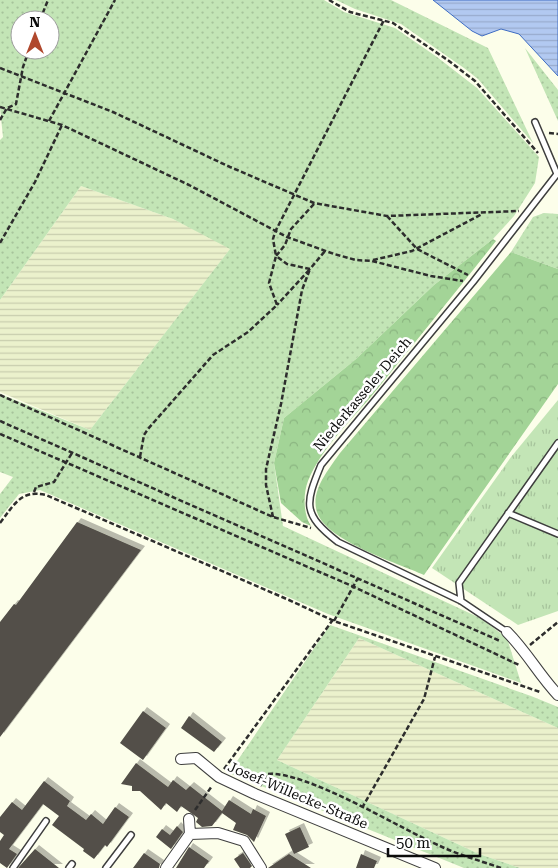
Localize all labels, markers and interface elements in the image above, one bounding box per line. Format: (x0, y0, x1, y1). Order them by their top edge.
north arrow (10, 10, 60, 60)
text: N (30, 14, 41, 30)
street label: Niederkasseler Deich (310, 334, 414, 454)
street label: Josef-Willecke-Straße (226, 758, 371, 832)
scale bar (388, 826, 480, 858)
text: 50 m (396, 834, 431, 852)

